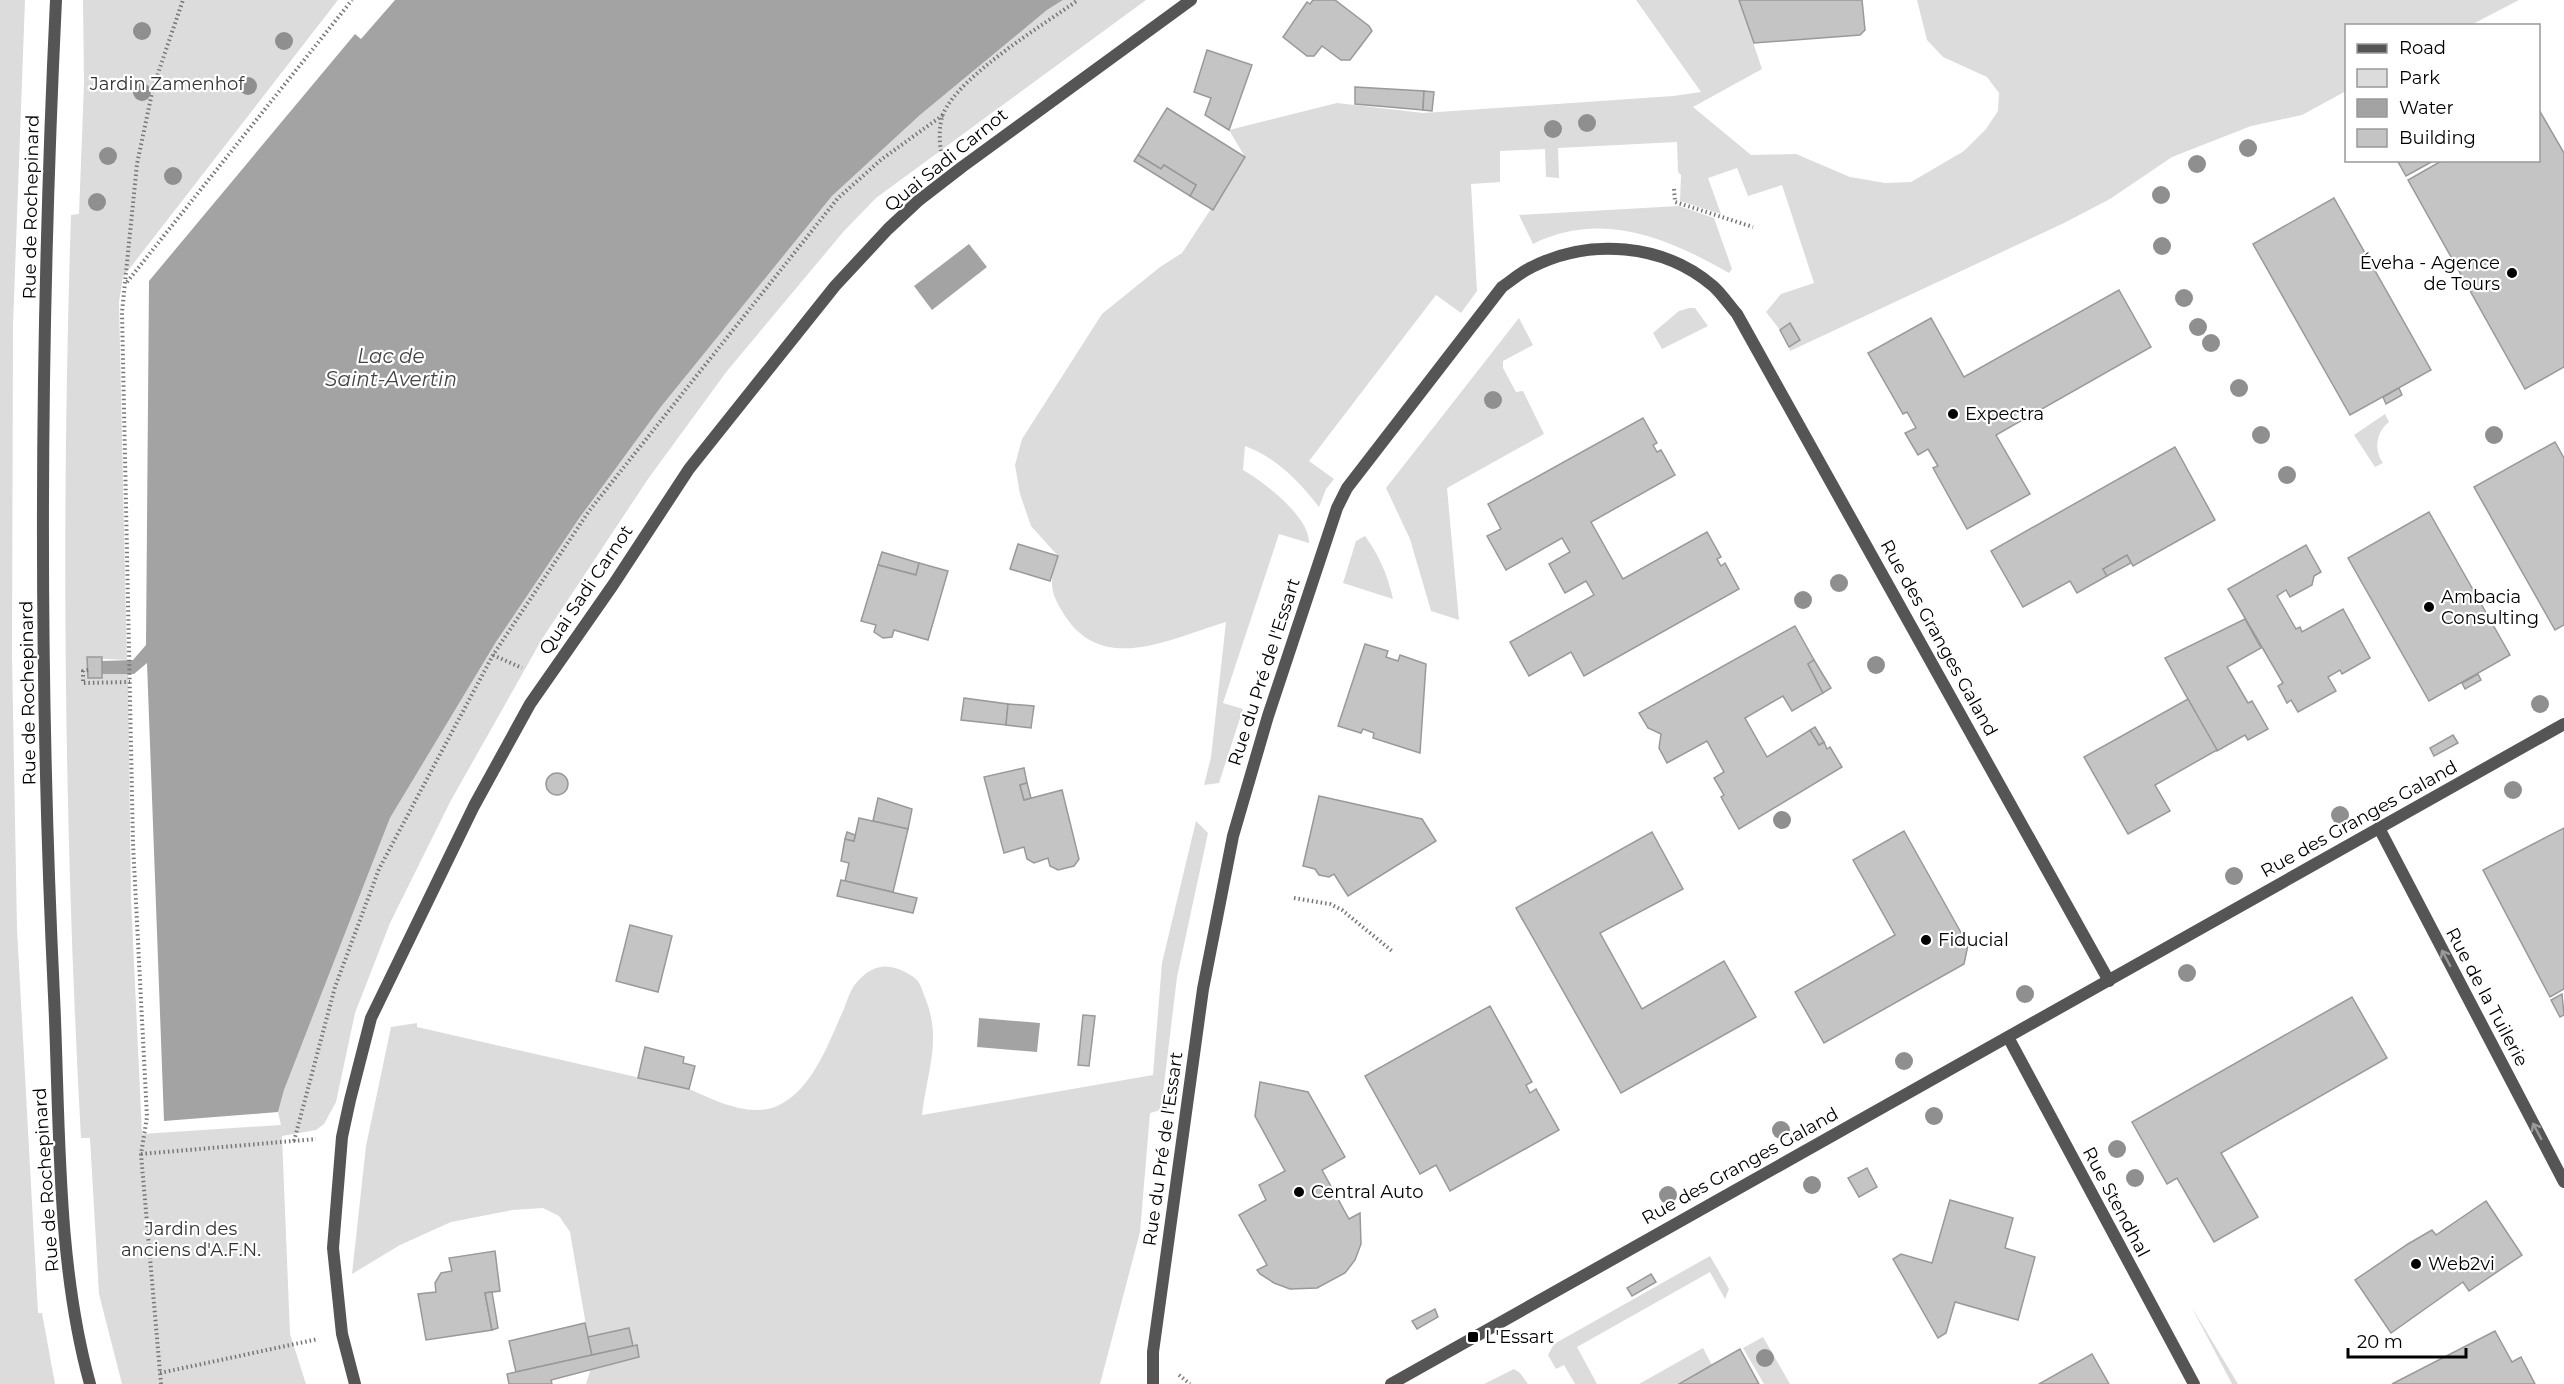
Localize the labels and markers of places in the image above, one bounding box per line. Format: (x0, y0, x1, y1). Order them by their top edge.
place label: Éveha - Agence de Tours (2360, 252, 2500, 295)
marker: Éveha - Agence de Tours (2505, 266, 2519, 280)
place label: Expectra (1965, 403, 2044, 425)
marker: Expectra (1946, 407, 1960, 421)
place label: Ambacia Consulting (2441, 586, 2539, 629)
marker: Ambacia Consulting (2422, 600, 2436, 614)
place label: Fiducial (1938, 929, 2009, 951)
marker: Fiducial (1919, 933, 1933, 947)
place label: Central Auto (1311, 1181, 1423, 1203)
marker: Central Auto (1292, 1185, 1306, 1199)
place label: Web2vi (2428, 1253, 2495, 1275)
marker: Web2vi (2409, 1257, 2423, 1271)
place label: L'Essart (1485, 1326, 1554, 1348)
marker: L'Essart (1466, 1330, 1480, 1344)

